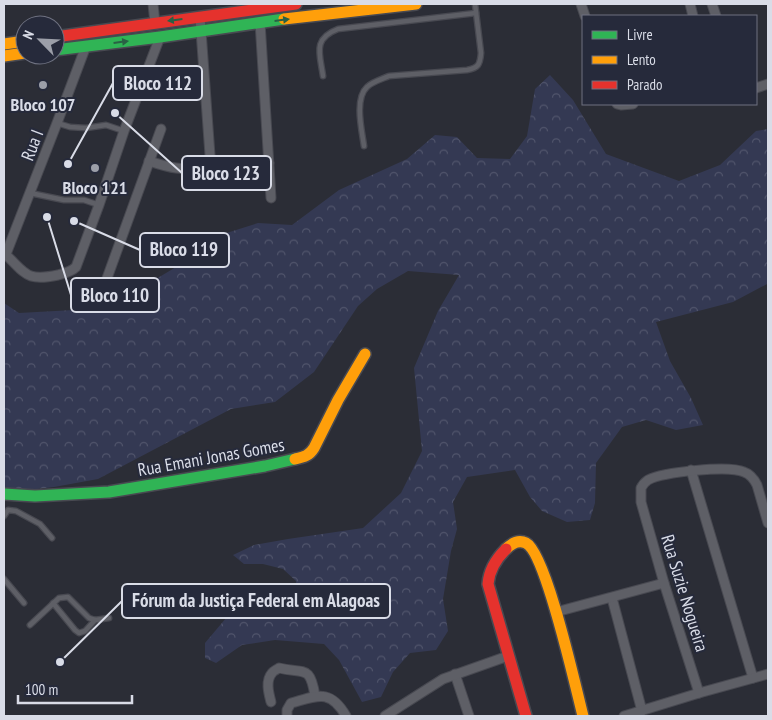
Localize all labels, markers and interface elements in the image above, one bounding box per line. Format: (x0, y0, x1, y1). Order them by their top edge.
north arrow (15, 15, 65, 65)
legend (582, 15, 757, 105)
one-way arrow (167, 16, 183, 24)
one-way arrow (274, 16, 290, 24)
text: Livre (627, 25, 653, 44)
text: N (18, 28, 38, 42)
one-way arrow (113, 38, 129, 46)
text: Lento (627, 50, 656, 69)
callout: Bloco 112 (113, 66, 202, 100)
text: Bloco 112 (124, 71, 192, 95)
text: Parado (627, 75, 662, 94)
marker: Bloco 107 (37, 79, 49, 91)
place label: Bloco 107 (11, 93, 75, 116)
street label: Rua I (16, 126, 48, 164)
callout: Bloco 123 (182, 156, 271, 190)
text: Bloco 123 (192, 161, 260, 185)
marker: Bloco 121 (89, 162, 101, 174)
place label: Bloco 121 (63, 176, 127, 199)
callout: Bloco 119 (140, 233, 229, 267)
text: Bloco 119 (150, 237, 218, 261)
callout: Bloco 110 (71, 278, 159, 312)
text: Bloco 110 (81, 283, 149, 307)
street label: Rua Emani Jonas Gomes (136, 433, 286, 481)
street label: Rua Suzie Nogueira (656, 532, 714, 654)
callout: Fórum da Justiça Federal em Alagoas (122, 584, 390, 618)
text: Fórum da Justiça Federal em Alagoas (132, 588, 380, 612)
scale bar (18, 672, 131, 704)
text: 100 m (25, 680, 58, 699)

